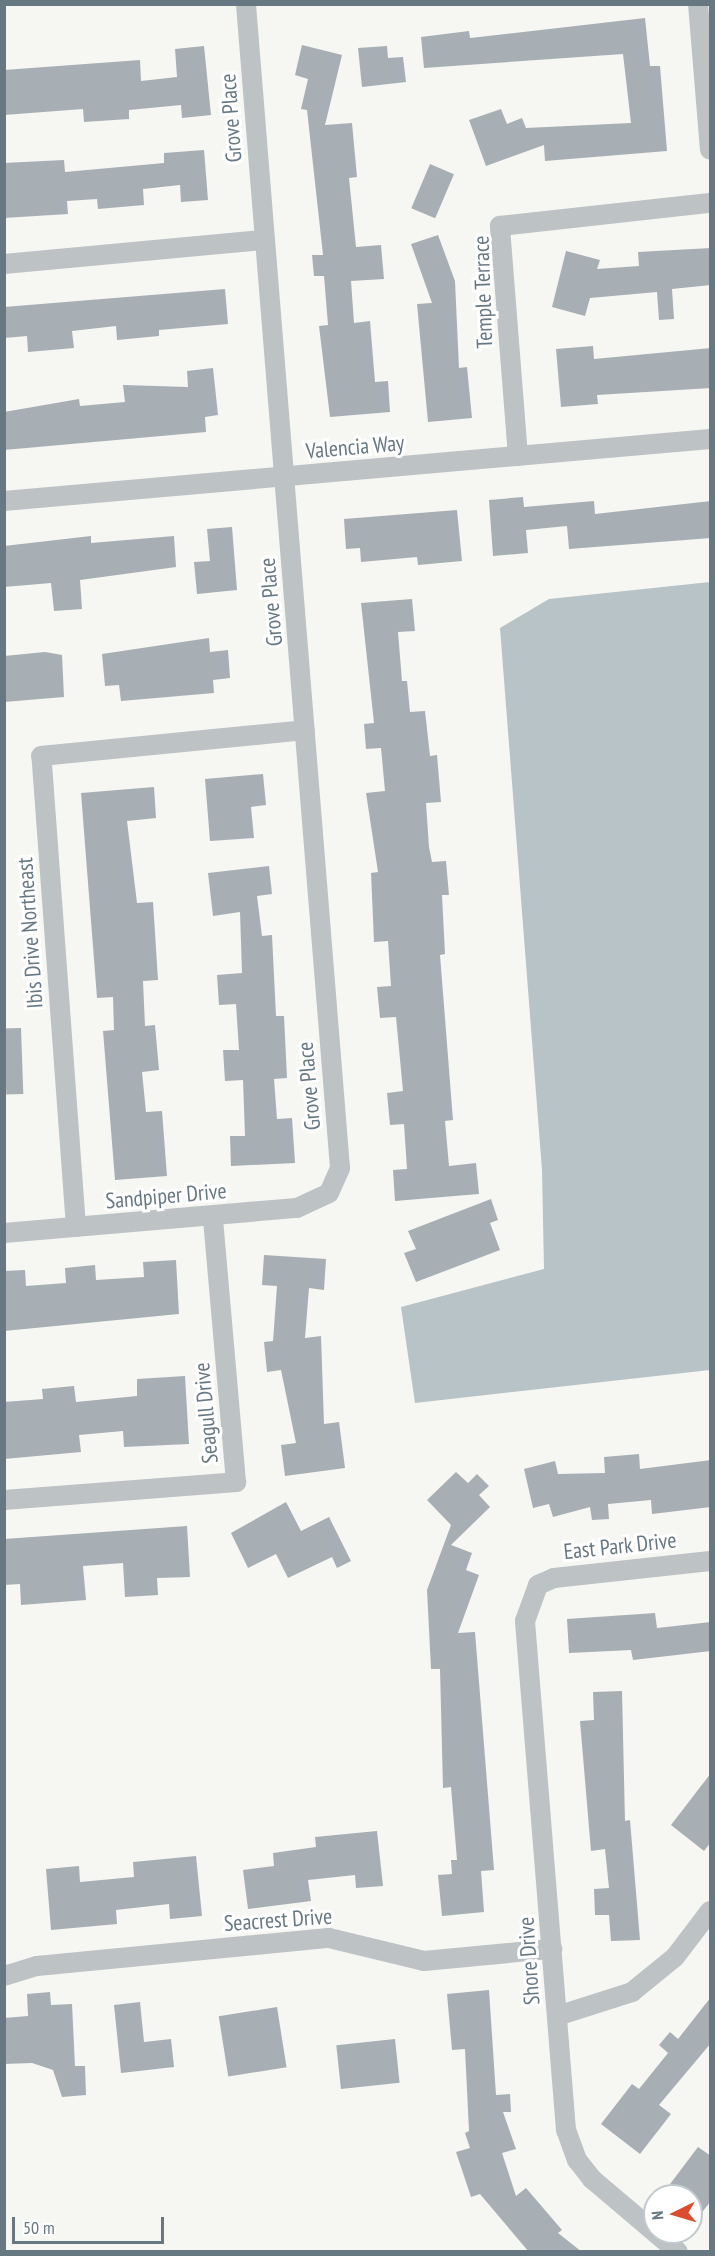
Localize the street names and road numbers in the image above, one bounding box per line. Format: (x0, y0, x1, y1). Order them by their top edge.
street label: Grove Place (215, 73, 247, 163)
street label: Temple Terrace (468, 235, 498, 349)
street label: Valencia Way (304, 430, 406, 464)
street label: Grove Place (254, 557, 288, 647)
street label: Ibis Drive Northeast (12, 857, 48, 1009)
street label: Grove Place (292, 1041, 326, 1131)
street label: Sandpiper Drive (105, 1178, 227, 1214)
street label: Seagull Drive (188, 1361, 224, 1465)
street label: East Park Drive (562, 1527, 678, 1565)
street label: Seacrest Drive (223, 1903, 333, 1937)
street label: Shore Drive (513, 1916, 545, 2006)

